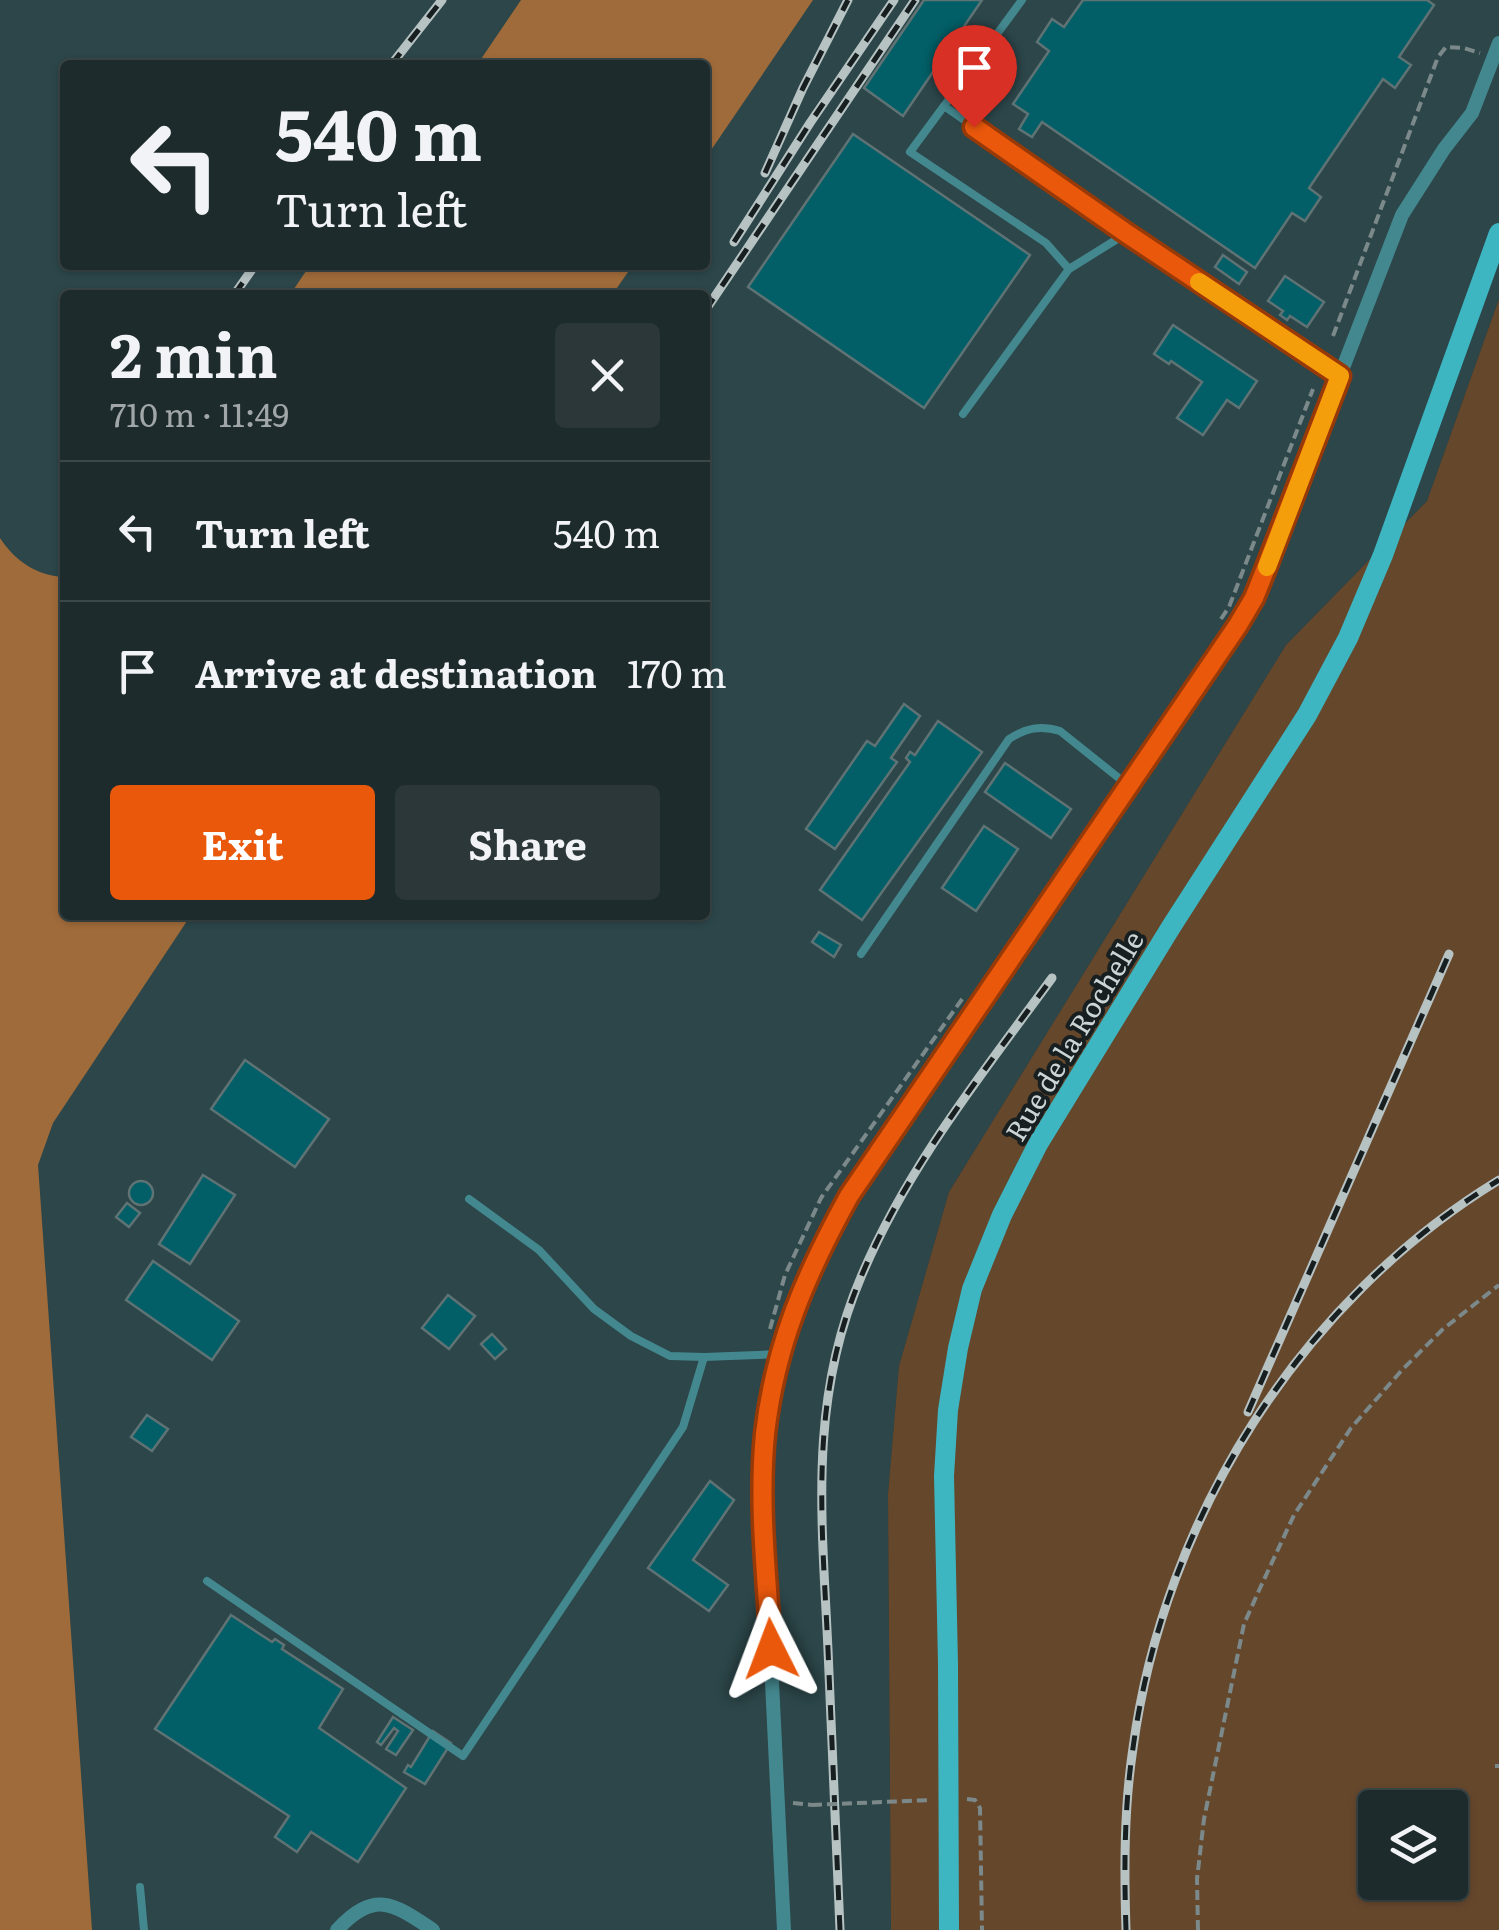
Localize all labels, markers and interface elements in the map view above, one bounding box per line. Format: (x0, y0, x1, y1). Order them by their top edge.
pin (932, 25, 1017, 128)
icon: arrive (947, 40, 1002, 95)
text: 540 m (275, 79, 482, 183)
icon: left (110, 100, 240, 230)
text: Turn left (275, 174, 467, 241)
text: 2 min (110, 307, 278, 396)
button: close (555, 323, 660, 428)
text: 710 m · 11:49 (110, 389, 289, 437)
text: Turn left (195, 503, 370, 560)
text: 540 m (553, 503, 660, 560)
icon: left (110, 504, 165, 559)
text: Arrive at destination (195, 643, 597, 700)
text: 170 m (627, 643, 727, 700)
icon: arrive (110, 644, 165, 699)
button: Exit (110, 785, 375, 900)
button: Share (395, 785, 660, 900)
street label: Rue de la Rochelle (993, 922, 1153, 1148)
position arrow (719, 1597, 823, 1701)
map controls (1358, 1790, 1468, 1900)
button: layers (1358, 1790, 1468, 1900)

